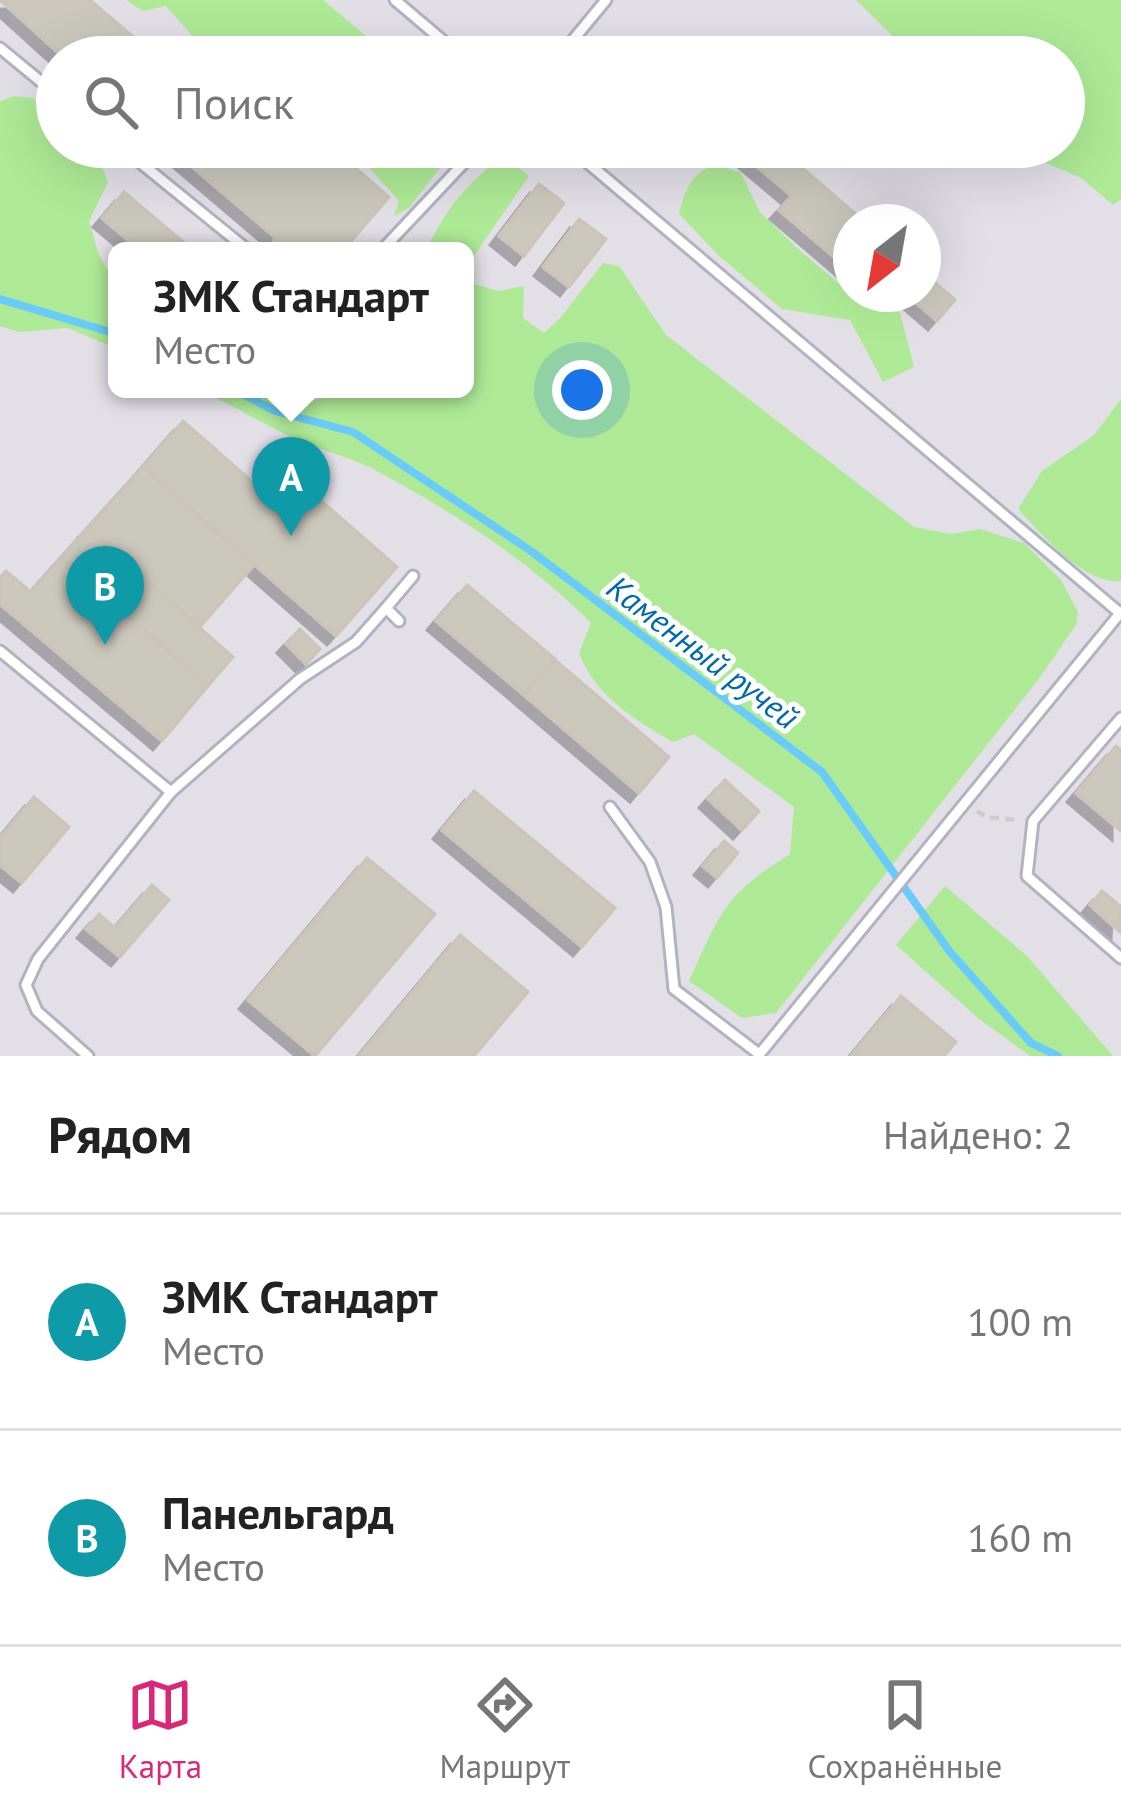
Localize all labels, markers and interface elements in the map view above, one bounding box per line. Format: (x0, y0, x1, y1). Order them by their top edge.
search box (36, 36, 1085, 168)
icon: search (78, 69, 144, 135)
text: Поиск (174, 73, 294, 131)
north arrow (833, 204, 941, 312)
popup (108, 242, 474, 398)
text: ЗМК Стандарт (153, 266, 429, 324)
text: Место (153, 324, 256, 375)
your location (552, 360, 612, 420)
pin: A (252, 437, 330, 536)
pin: B (66, 546, 144, 645)
water label: Каменный ручей (599, 565, 808, 738)
text: Рядом (48, 1101, 192, 1167)
text: Найдено: 2 (883, 1109, 1073, 1160)
text: ЗМК Стандарт (162, 1267, 438, 1325)
text: A (75, 1296, 99, 1347)
text: 100 m (967, 1296, 1073, 1347)
text: Место (162, 1325, 265, 1376)
text: Панельгард (162, 1483, 394, 1541)
text: B (75, 1512, 99, 1563)
text: 160 m (967, 1512, 1073, 1563)
text: Место (162, 1541, 265, 1592)
tab: Карта (119, 1672, 202, 1787)
tab: Маршрут (440, 1672, 570, 1787)
tab: Сохранённые (808, 1672, 1002, 1787)

